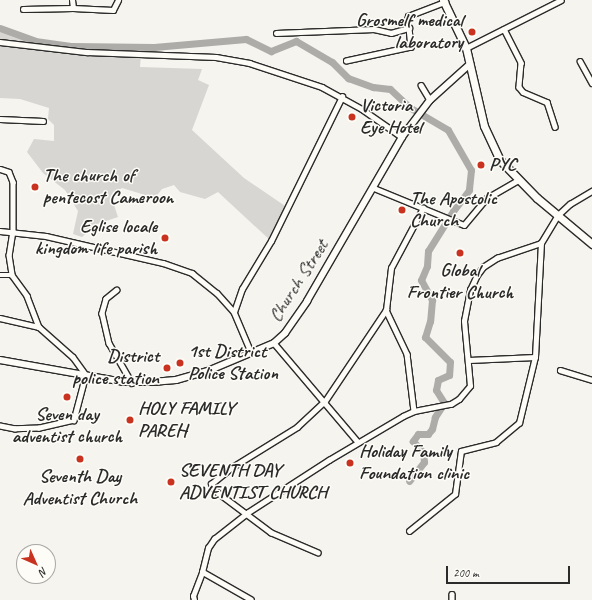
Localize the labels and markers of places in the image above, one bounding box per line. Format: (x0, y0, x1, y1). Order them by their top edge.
place label: Grosmelf medical laboratory (355, 10, 463, 54)
marker: Grosmelf medical laboratory (466, 26, 478, 38)
place label: Victoria Eye Hotel (360, 95, 421, 139)
marker: Victoria Eye Hotel (347, 112, 357, 122)
place label: PYC (489, 154, 516, 176)
marker: PYC (476, 160, 486, 170)
place label: The church of pentecost Cameroon (43, 165, 173, 209)
marker: The church of pentecost Cameroon (30, 182, 40, 192)
place label: The Apostolic Church (410, 188, 497, 232)
marker: The Apostolic Church (397, 205, 407, 215)
place label: Eglise locale kingdom life parish (34, 216, 157, 260)
marker: Eglise locale kingdom life parish (160, 233, 170, 243)
marker: Global Frontier Church (455, 248, 465, 258)
place label: Global Frontier Church (406, 260, 514, 304)
place label: 1st District Police Station (188, 341, 278, 385)
place label: District police station (73, 346, 159, 390)
marker: 1st District Police Station (175, 358, 185, 368)
marker: District police station (162, 363, 172, 373)
marker: Seven day adventist church (62, 392, 72, 402)
place label: HOLY FAMILY PAREH (138, 398, 235, 442)
place label: Seven day adventist church (12, 404, 122, 448)
marker: HOLY FAMILY PAREH (125, 415, 135, 425)
place label: Holiday Family Foundation clinic (359, 441, 469, 485)
marker: Seventh Day Adventist Church (75, 454, 85, 464)
marker: Holiday Family Foundation clinic (344, 457, 356, 469)
place label: SEVENTH DAY ADVENTIST CHURCH (179, 460, 327, 504)
place label: Seventh Day Adventist Church (23, 466, 137, 510)
marker: SEVENTH DAY ADVENTIST CHURCH (166, 477, 176, 487)

